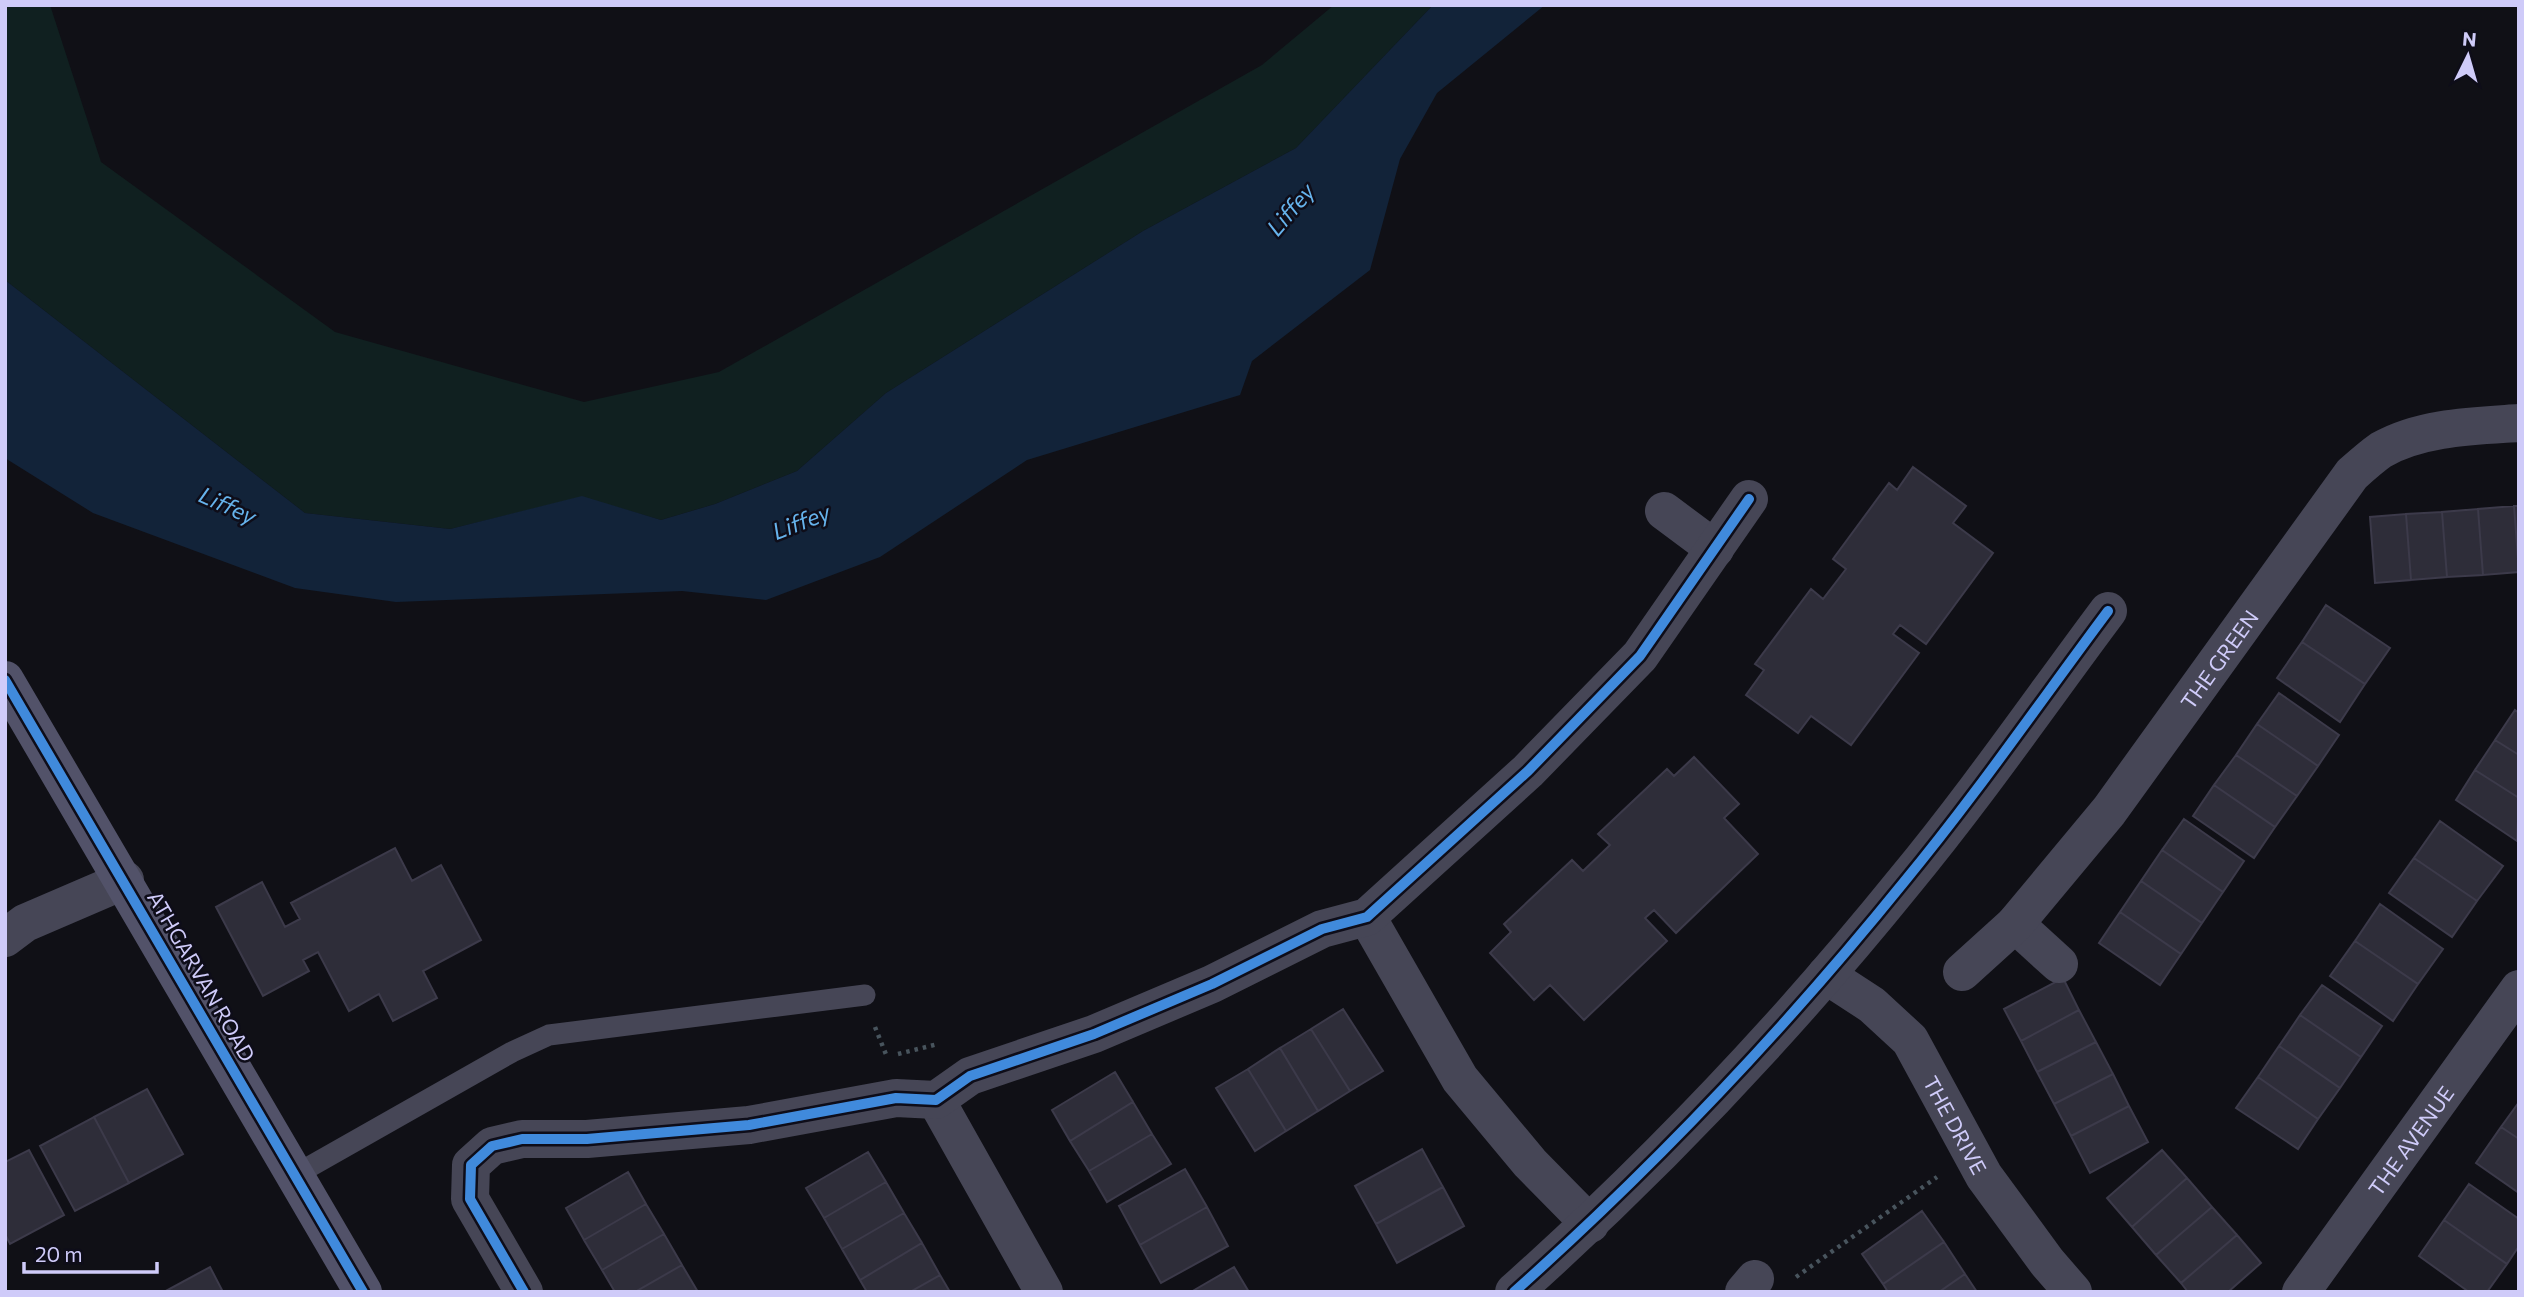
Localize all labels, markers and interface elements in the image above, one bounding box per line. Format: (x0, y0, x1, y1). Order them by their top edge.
north arrow (2433, 21, 2503, 91)
text: N (2461, 26, 2478, 51)
water label: Liffey (1260, 176, 1321, 241)
water label: Liffey (195, 480, 262, 530)
water label: Liffey (768, 497, 835, 545)
street label: THE GREEN (2175, 605, 2263, 713)
street label: ATHGARVAN ROAD (143, 886, 261, 1066)
street label: THE DRIVE (1919, 1071, 1993, 1178)
street label: THE AVENUE (2362, 1080, 2458, 1200)
scale bar (24, 1230, 158, 1274)
text: 20 m (35, 1241, 83, 1266)

